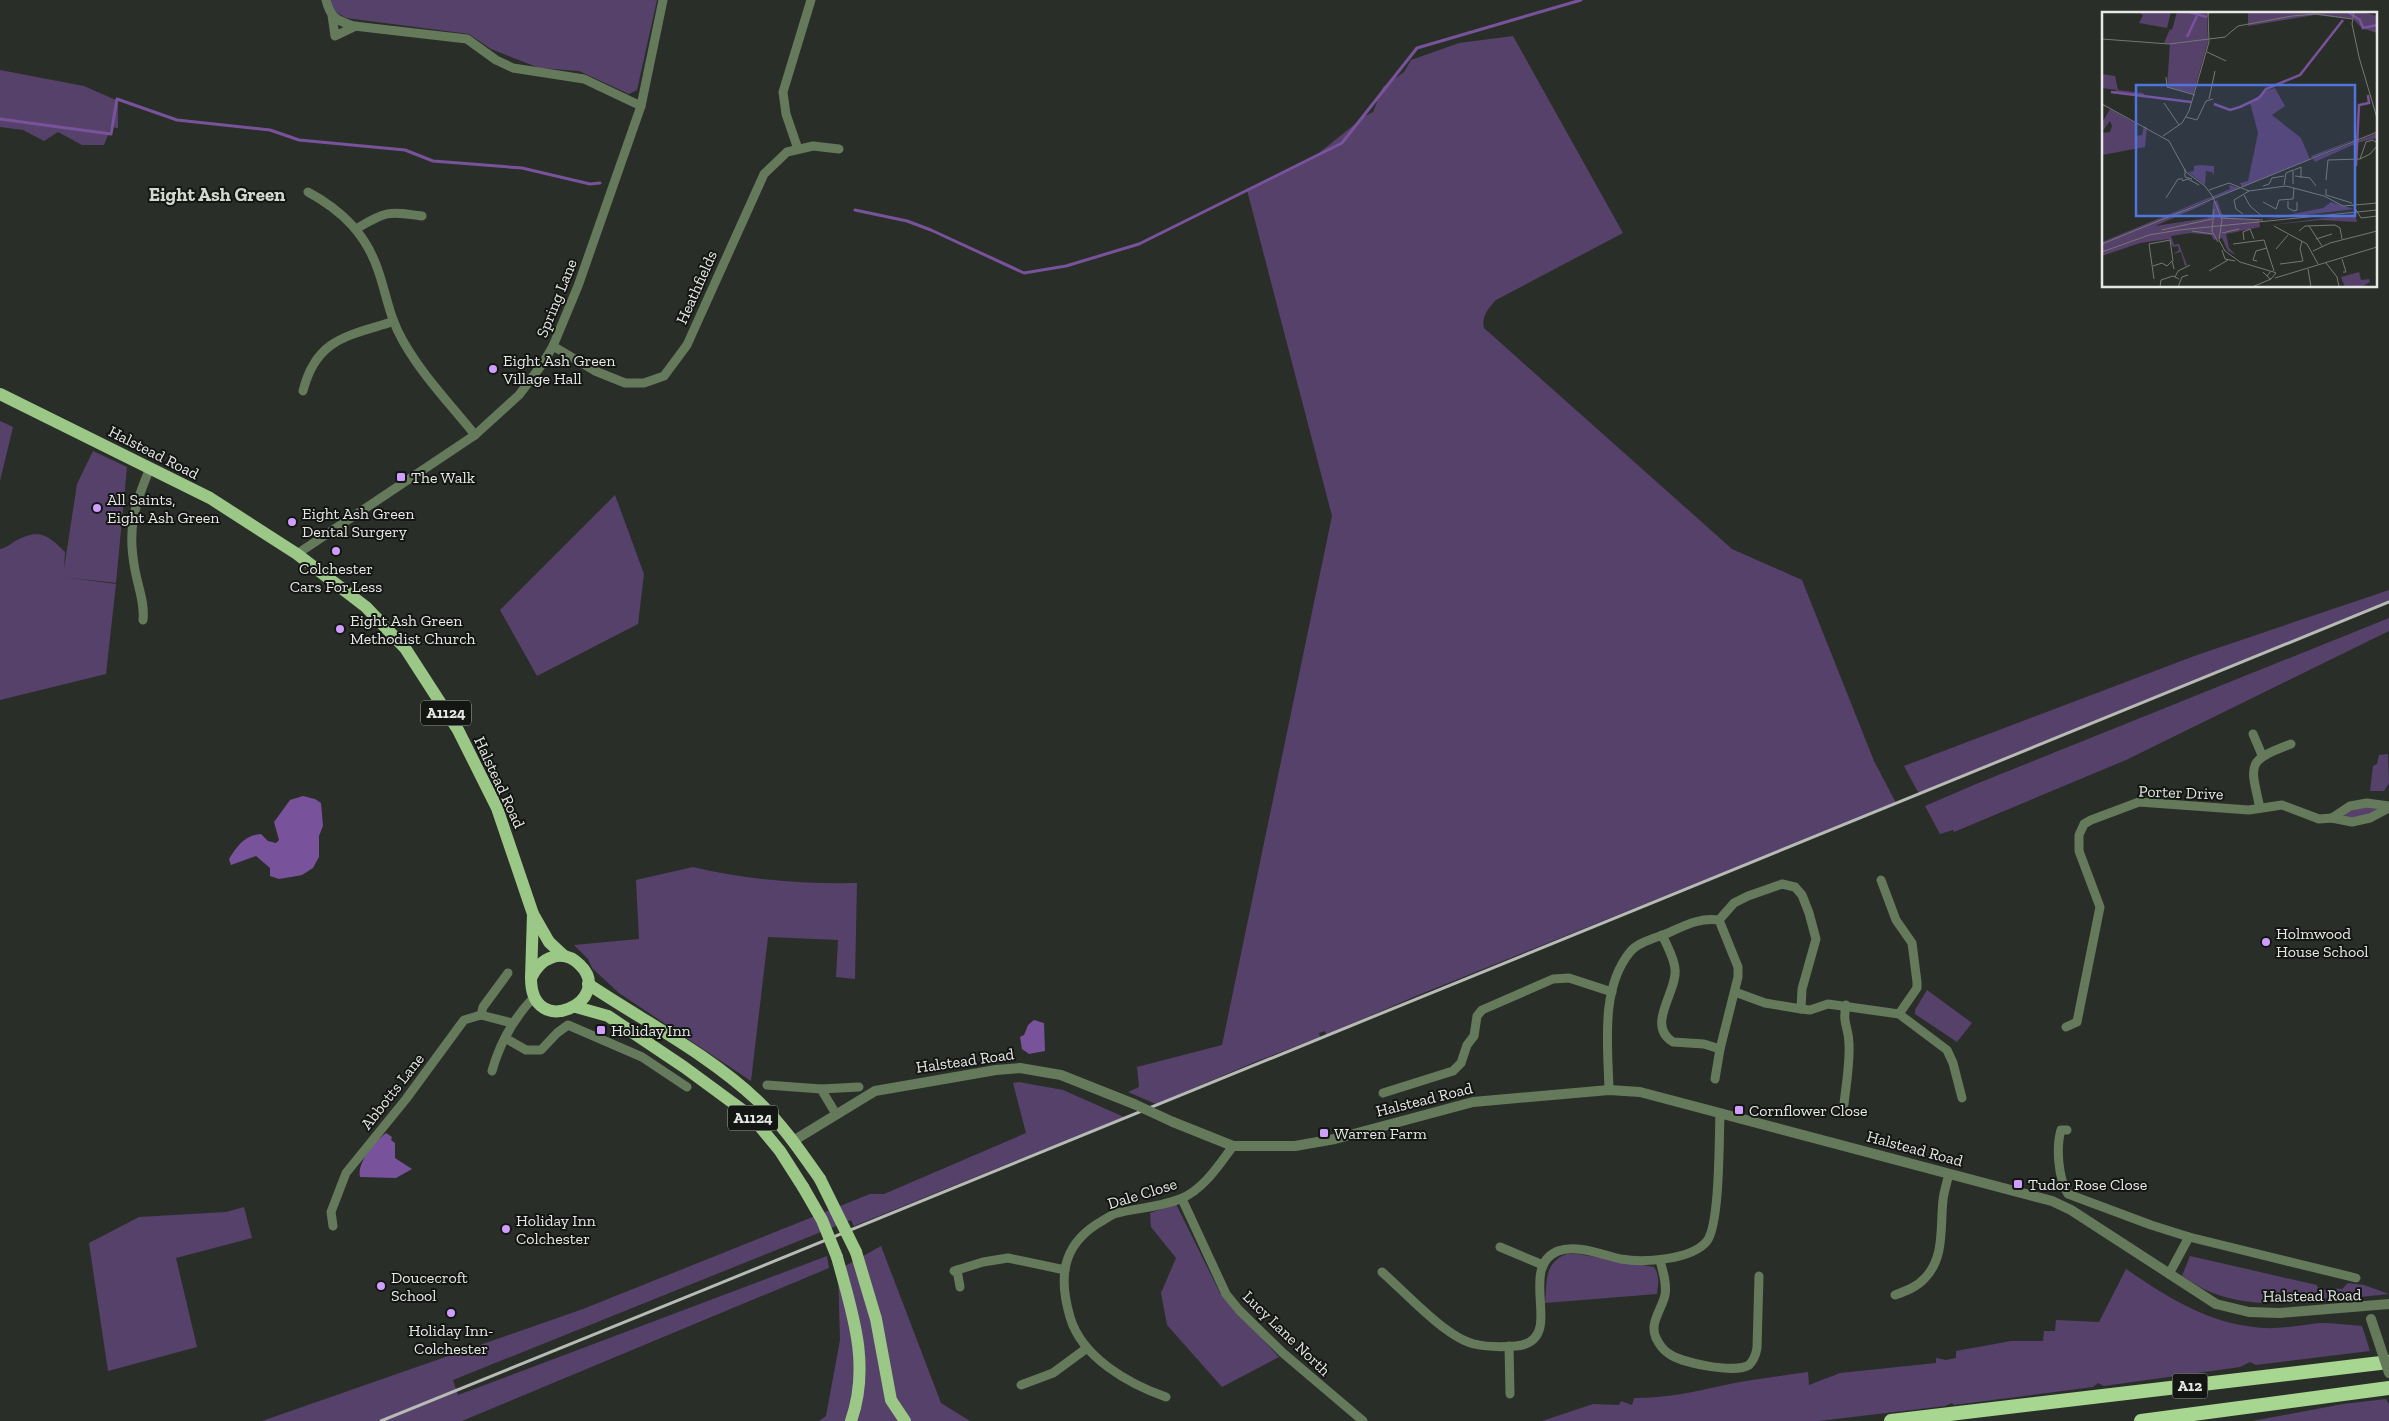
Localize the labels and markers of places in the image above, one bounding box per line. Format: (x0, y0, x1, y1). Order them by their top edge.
place label: Eight Ash Green Village Hall (502, 351, 616, 388)
marker: Eight Ash Green Village Hall (487, 363, 499, 375)
place label: The Walk (411, 468, 476, 487)
marker: The Walk (395, 471, 407, 483)
place label: All Saints, Eight Ash Green (107, 490, 220, 527)
marker: All Saints, Eight Ash Green (91, 502, 103, 514)
place label: Eight Ash Green Dental Surgery (302, 504, 415, 541)
marker: Eight Ash Green Dental Surgery (286, 516, 298, 528)
marker: Colchester Cars For Less (330, 545, 342, 557)
place label: Colchester Cars For Less (290, 559, 382, 596)
place label: Eight Ash Green Methodist Church (350, 611, 476, 648)
marker: Eight Ash Green Methodist Church (334, 623, 346, 635)
place label: Holmwood House School (2276, 924, 2369, 961)
marker: Holmwood House School (2260, 936, 2272, 948)
place label: Holiday Inn (611, 1021, 692, 1040)
marker: Holiday Inn (595, 1024, 607, 1036)
place label: Cornflower Close (1749, 1101, 1868, 1120)
marker: Cornflower Close (1733, 1104, 1745, 1116)
place label: Warren Farm (1334, 1124, 1427, 1143)
marker: Warren Farm (1318, 1127, 1330, 1139)
place label: Tudor Rose Close (2028, 1175, 2147, 1194)
marker: Tudor Rose Close (2012, 1178, 2024, 1190)
place label: Holiday Inn Colchester (516, 1211, 597, 1248)
marker: Holiday Inn Colchester (500, 1223, 512, 1235)
place label: Doucecroft School (391, 1268, 468, 1305)
marker: Doucecroft School (375, 1280, 387, 1292)
marker: Holiday Inn- Colchester (445, 1307, 457, 1319)
place label: Holiday Inn- Colchester (408, 1321, 494, 1358)

